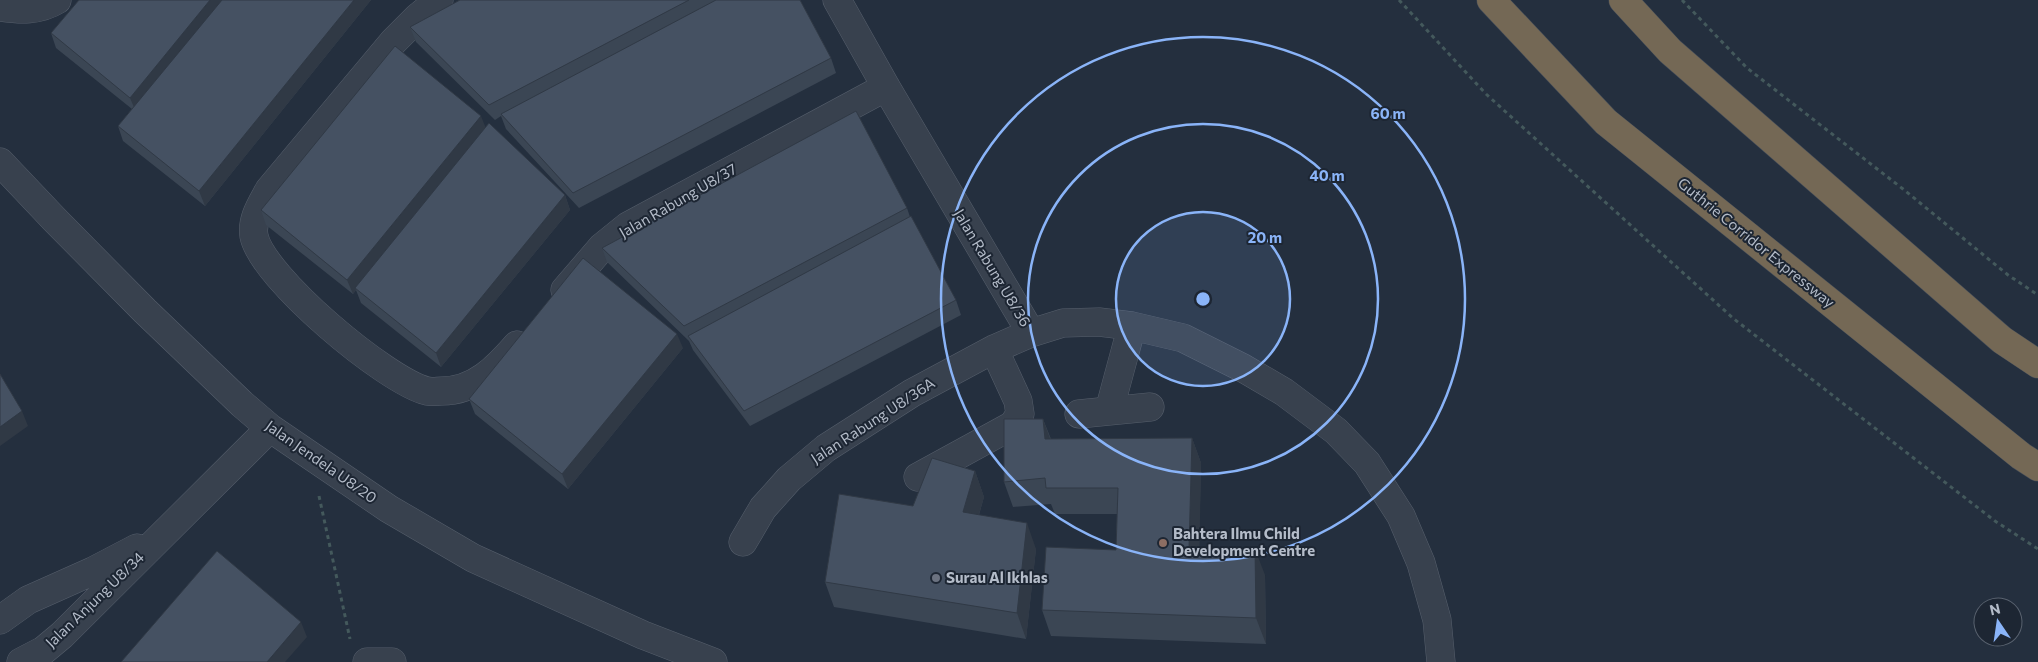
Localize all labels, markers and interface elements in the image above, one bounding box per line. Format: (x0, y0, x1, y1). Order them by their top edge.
text: 60 m (1370, 104, 1406, 122)
street label: Jalan Rabung U8/37 (615, 159, 740, 241)
text: 40 m (1309, 166, 1345, 184)
street label: Guthrie Corridor Expressway (1675, 173, 1839, 311)
street label: Jalan Rabung U8/36 (951, 205, 1035, 330)
text: 20 m (1248, 228, 1282, 246)
centre of rings (1194, 290, 1212, 308)
street label: Jalan Rabung U8/36A (807, 373, 938, 467)
street label: Jalan Jendela U8/20 (262, 416, 381, 506)
place label: Bahtera Ilmu Child Development Centre (1173, 524, 1315, 559)
marker: Bahtera Ilmu Child Development Centre (1157, 537, 1169, 549)
street label: Jalan Anjung U8/34 (41, 548, 147, 651)
place label: Surau Al Ikhlas (946, 568, 1048, 586)
marker: Surau Al Ikhlas (930, 572, 942, 584)
north arrow (1973, 597, 2023, 647)
text: N (1988, 599, 2002, 618)

